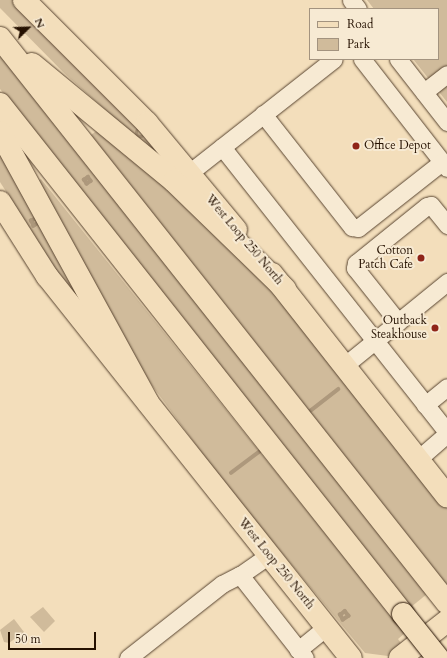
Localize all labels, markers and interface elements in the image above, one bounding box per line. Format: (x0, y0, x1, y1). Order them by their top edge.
north arrow (8, 8, 48, 48)
legend (309, 8, 439, 60)
text: N (31, 16, 48, 30)
text: Road (347, 16, 373, 32)
text: Park (347, 36, 370, 52)
place label: Office Depot (364, 139, 431, 153)
marker: Office Depot (351, 141, 361, 151)
street label: West Loop 250 North (202, 192, 286, 288)
place label: Cotton Patch Cafe (358, 244, 413, 272)
marker: Cotton Patch Cafe (416, 253, 426, 263)
place label: Outback Steakhouse (371, 314, 427, 342)
marker: Outback Steakhouse (430, 323, 440, 333)
street label: West Loop 250 North (235, 516, 317, 612)
scale bar (10, 624, 98, 650)
text: 50 m (15, 631, 41, 647)

